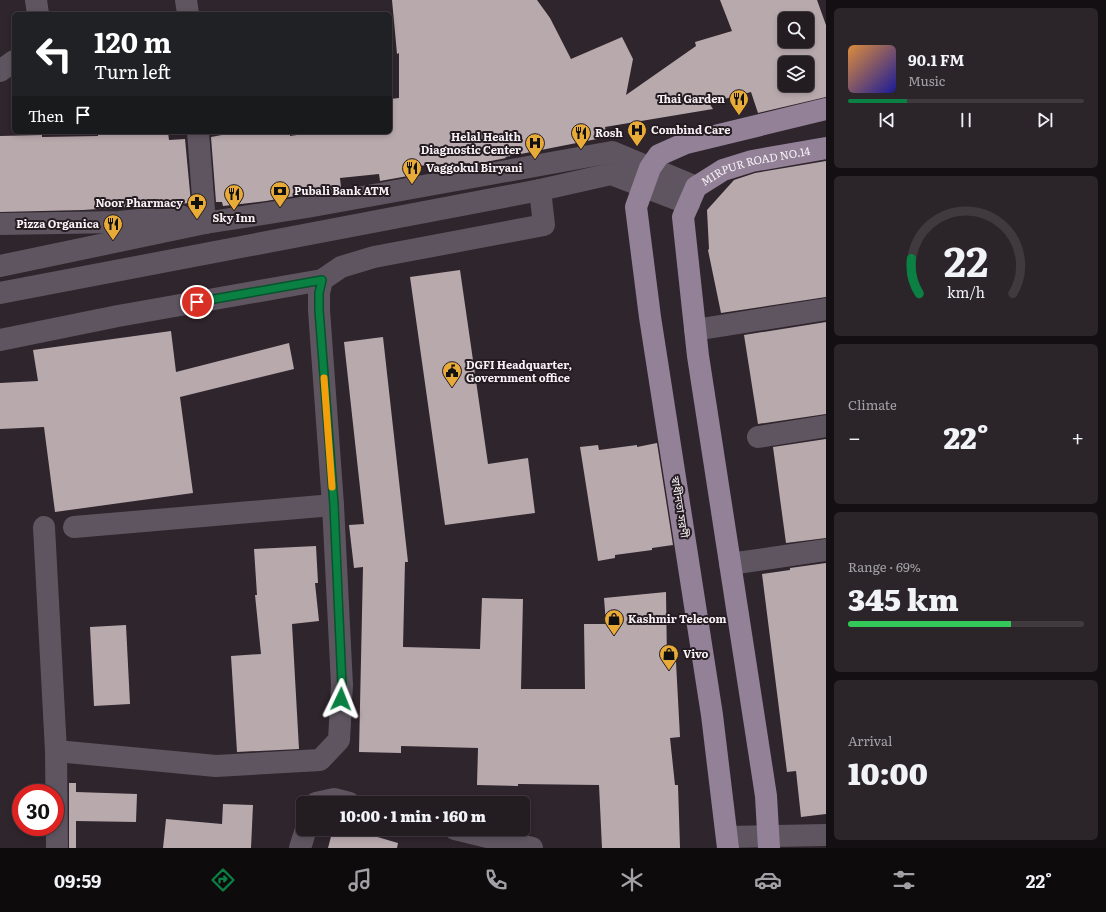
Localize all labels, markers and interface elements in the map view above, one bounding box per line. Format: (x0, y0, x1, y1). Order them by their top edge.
map controls (778, 12, 814, 92)
button: search (778, 12, 814, 48)
text: 120 m (94, 20, 171, 62)
icon: left (28, 28, 80, 80)
text: 90.1 FM (908, 48, 964, 71)
button: layers (778, 56, 814, 92)
text: Turn left (94, 58, 171, 85)
text: Music (908, 71, 945, 90)
restaurant icon: Thai Garden (728, 88, 750, 116)
place label: Thai Garden (657, 90, 725, 106)
text: Then (28, 104, 64, 127)
icon: arrive (72, 104, 94, 126)
icon: previous (876, 109, 898, 131)
icon: pause (955, 109, 977, 131)
icon: next (1034, 109, 1056, 131)
hospital icon: Combind Care (626, 119, 648, 147)
place label: Combind Care (651, 121, 730, 137)
restaurant icon: Rosh (570, 122, 592, 150)
place label: Rosh (595, 124, 623, 140)
place label: Helal Health Diagnostic Center (421, 128, 521, 157)
hospital icon: Helal Health Diagnostic Center (524, 132, 546, 160)
street label: MIRPUR ROAD NO.14 (697, 142, 811, 189)
restaurant icon: Vaggokul Biryani (401, 157, 423, 185)
place label: Vaggokul Biryani (426, 159, 523, 175)
bank icon: Pubali Bank ATM (269, 180, 291, 208)
place label: Pubali Bank ATM (294, 182, 390, 198)
restaurant icon: Sky Inn (223, 183, 245, 211)
pharmacy icon: Noor Pharmacy (186, 192, 208, 220)
place label: Noor Pharmacy (95, 194, 183, 210)
place label: Sky Inn (213, 209, 256, 225)
restaurant icon: Pizza Organica (102, 213, 124, 241)
place label: Pizza Organica (16, 215, 100, 231)
text: 22 (944, 228, 988, 290)
text: km/h (947, 281, 986, 302)
pin (180, 285, 214, 319)
icon: arrive (186, 291, 208, 313)
place label: DGFI Headquarter, Government office (466, 356, 572, 385)
public building icon: DGFI Headquarter, Government office (441, 360, 463, 388)
text: Climate (848, 395, 897, 414)
text: 22° (943, 414, 989, 458)
text: − (848, 420, 861, 453)
text: + (1071, 420, 1084, 453)
street label: স্বাধীনতা সরণী (668, 474, 694, 540)
text: Range · 69% (848, 557, 921, 576)
text: 345 km (848, 576, 959, 620)
shop icon: Kashmir Telecom (603, 608, 625, 636)
place label: Kashmir Telecom (628, 610, 727, 626)
shop icon: Vivo (658, 643, 680, 671)
place label: Vivo (683, 645, 709, 661)
position arrow (320, 678, 362, 720)
text: Arrival (848, 731, 892, 750)
text: 10:00 (848, 750, 928, 794)
speed limit sign: 30 (12, 784, 64, 836)
text: 10:00 · 1 min · 160 m (340, 804, 486, 827)
icon: directions (209, 866, 237, 894)
icon: music (346, 866, 374, 894)
icon: phone (482, 866, 510, 894)
icon: climate (618, 866, 646, 894)
icon: car (754, 866, 782, 894)
icon: filters (890, 866, 918, 894)
text: 09:59 (54, 867, 101, 894)
text: 22° (1026, 867, 1052, 894)

